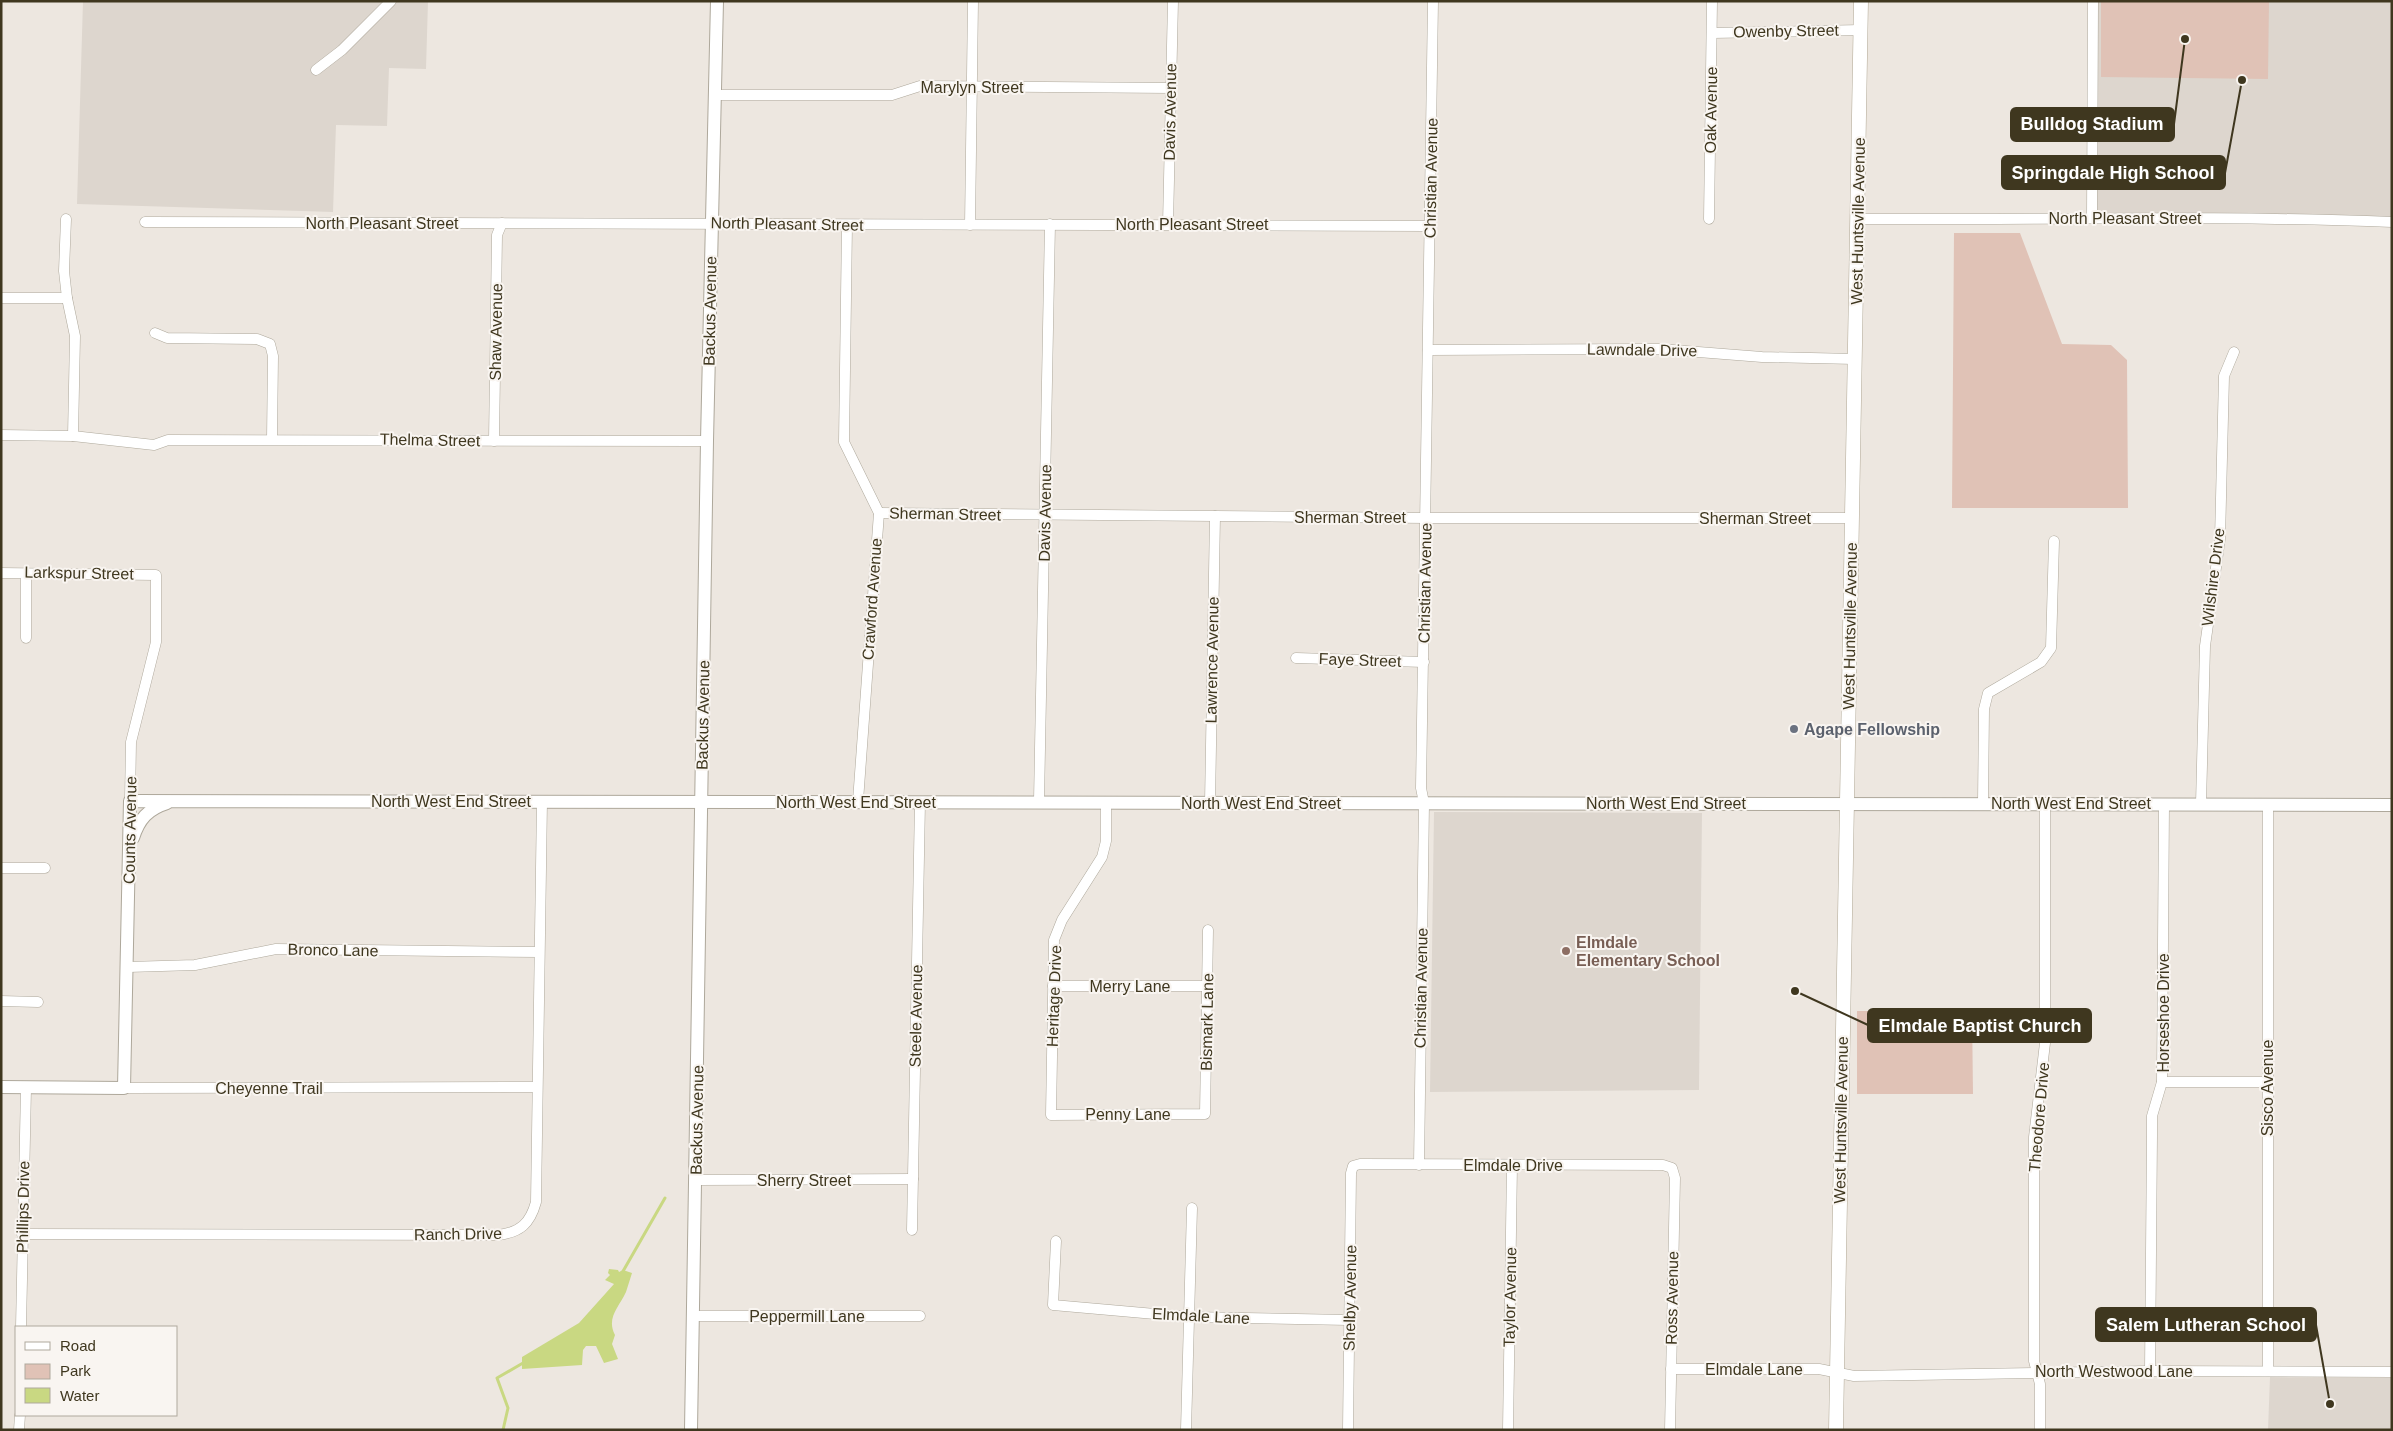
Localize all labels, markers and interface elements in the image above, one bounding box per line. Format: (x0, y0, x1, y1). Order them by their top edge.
street label: Owenby Street (1733, 22, 1840, 40)
street label: Davis Avenue (1161, 63, 1179, 161)
street label: Oak Avenue (1702, 66, 1720, 154)
street label: Marylyn Street (920, 79, 1024, 96)
callout: Bulldog Stadium (2011, 108, 2174, 141)
text: Bulldog Stadium (2021, 114, 2164, 134)
street label: Christian Avenue (1421, 117, 1441, 238)
street label: West Huntsville Avenue (1848, 137, 1868, 305)
callout: Springdale High School (2002, 156, 2225, 189)
text: Springdale High School (2011, 163, 2215, 183)
street label: North Pleasant Street (2049, 210, 2202, 227)
street label: North Pleasant Street (710, 214, 864, 234)
street label: North Pleasant Street (306, 215, 459, 232)
street label: North Pleasant Street (1116, 216, 1269, 233)
street label: Backus Avenue (701, 256, 719, 366)
street label: Shaw Avenue (487, 283, 505, 381)
street label: Lawndale Drive (1587, 341, 1697, 359)
street label: Thelma Street (380, 431, 481, 449)
street label: Davis Avenue (1036, 464, 1054, 562)
street label: Sherman Street (889, 505, 1002, 523)
street label: Sherman Street (1294, 509, 1407, 526)
street label: Sherman Street (1699, 510, 1812, 527)
street label: Christian Avenue (1415, 522, 1435, 643)
street label: Wilshire Drive (2199, 527, 2227, 627)
street label: Crawford Avenue (859, 537, 885, 661)
street label: West Huntsville Avenue (1840, 542, 1860, 710)
street label: Larkspur Street (24, 564, 134, 582)
street label: Lawrence Avenue (1202, 596, 1222, 724)
street label: Faye Street (1318, 650, 1402, 670)
street label: Backus Avenue (694, 660, 712, 770)
place label: Agape Fellowship (1804, 721, 1940, 738)
marker: Agape Fellowship (1788, 723, 1800, 735)
street label: Counts Avenue (121, 776, 139, 884)
street label: North West End Street (371, 793, 531, 810)
street label: North West End Street (776, 794, 936, 811)
street label: North West End Street (1181, 795, 1341, 812)
street label: North West End Street (1586, 795, 1746, 812)
street label: North West End Street (1991, 795, 2151, 812)
street label: Christian Avenue (1411, 927, 1431, 1048)
place label: Elmdale Elementary School (1576, 934, 1720, 969)
street label: Bronco Lane (287, 941, 379, 959)
street label: Heritage Drive (1044, 945, 1064, 1047)
marker: Elmdale Elementary School (1560, 945, 1572, 957)
street label: Horseshoe Drive (2155, 953, 2172, 1073)
street label: Steele Avenue (907, 964, 925, 1068)
street label: Bismark Lane (1198, 973, 1216, 1071)
street label: Merry Lane (1090, 978, 1171, 995)
callout: Elmdale Baptist Church (1868, 1009, 2091, 1042)
text: Elmdale Baptist Church (1878, 1016, 2082, 1036)
street label: West Huntsville Avenue (1831, 1036, 1851, 1204)
street label: Sisco Avenue (2259, 1040, 2276, 1136)
street label: Theodore Drive (2026, 1061, 2052, 1173)
street label: Backus Avenue (688, 1065, 706, 1175)
street label: Cheyenne Trail (215, 1080, 323, 1097)
street label: Penny Lane (1085, 1106, 1171, 1123)
street label: Elmdale Drive (1463, 1157, 1563, 1174)
street label: Phillips Drive (14, 1161, 32, 1253)
street label: Sherry Street (757, 1172, 852, 1189)
street label: Ranch Drive (414, 1225, 502, 1243)
street label: Shelby Avenue (1341, 1245, 1359, 1351)
street label: Taylor Avenue (1501, 1247, 1519, 1347)
street label: Ross Avenue (1663, 1251, 1681, 1345)
street label: Elmdale Lane (1152, 1305, 1250, 1327)
street label: Peppermill Lane (749, 1308, 865, 1325)
callout: Salem Lutheran School (2096, 1308, 2316, 1341)
text: Salem Lutheran School (2106, 1315, 2306, 1335)
legend (15, 1326, 178, 1416)
text: Road (60, 1337, 96, 1354)
street label: Elmdale Lane (1705, 1361, 1803, 1378)
text: Park (60, 1362, 91, 1379)
street label: North Westwood Lane (2035, 1363, 2193, 1380)
text: Water (60, 1387, 99, 1404)

